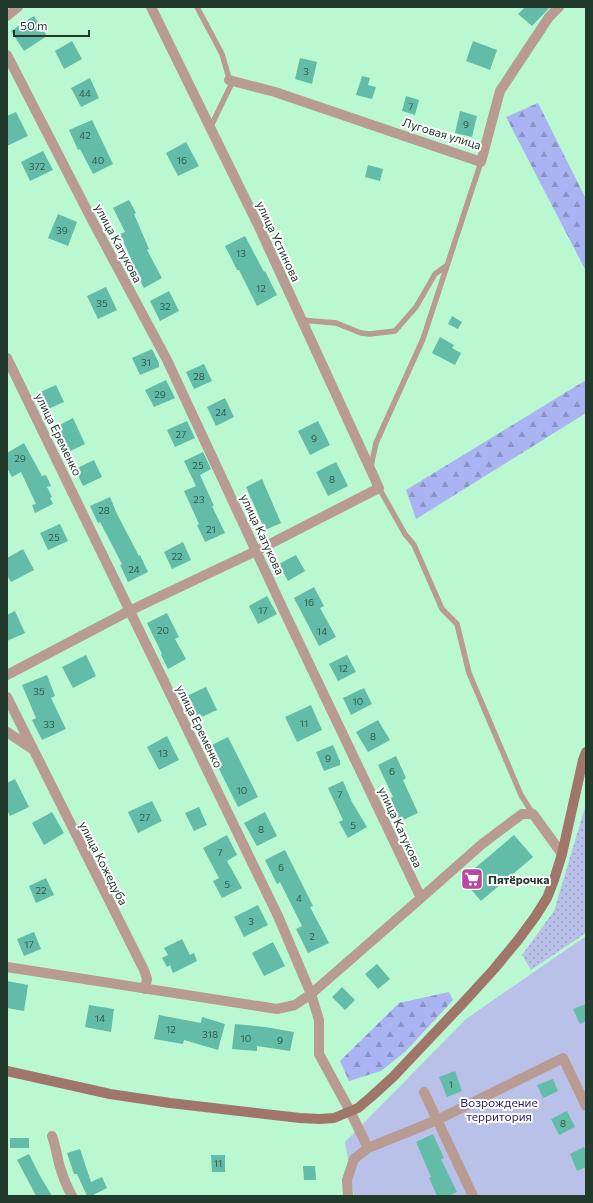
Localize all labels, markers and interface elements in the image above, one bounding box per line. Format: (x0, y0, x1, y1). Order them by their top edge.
scale bar (14, 12, 89, 38)
text: 50 m (20, 18, 48, 32)
house number: 3 (303, 65, 309, 77)
house number: 44 (79, 87, 91, 99)
house number: 7 (408, 100, 414, 112)
street label: Луговая улица (401, 114, 483, 152)
house number: 9 (463, 118, 469, 130)
house number: 42 (79, 129, 91, 141)
house number: 40 (92, 154, 104, 166)
house number: 16 (177, 154, 187, 166)
house number: 372 (29, 160, 46, 172)
street label: улица Устинова (254, 199, 304, 283)
street label: улица Катукова (92, 201, 146, 285)
house number: 39 (56, 224, 68, 236)
house number: 13 (236, 247, 246, 259)
house number: 12 (256, 282, 266, 294)
house number: 35 (96, 297, 108, 309)
house number: 32 (159, 300, 171, 312)
house number: 31 (141, 356, 151, 368)
house number: 28 (193, 370, 205, 382)
house number: 29 (154, 388, 166, 400)
street label: улица Еременко (33, 390, 85, 478)
house number: 24 (215, 406, 227, 418)
house number: 27 (176, 428, 186, 440)
house number: 9 (311, 432, 317, 444)
house number: 29 (14, 452, 26, 464)
house number: 25 (192, 459, 204, 471)
house number: 8 (329, 473, 335, 485)
street label: улица Катукова (238, 492, 288, 576)
house number: 23 (193, 493, 205, 505)
house number: 28 (98, 504, 110, 516)
house number: 21 (206, 523, 216, 535)
house number: 25 (48, 531, 60, 543)
house number: 22 (171, 550, 183, 562)
house number: 24 (128, 563, 140, 575)
house number: 16 (304, 596, 314, 608)
house number: 17 (258, 604, 268, 616)
house number: 20 (157, 624, 169, 636)
house number: 14 (317, 625, 327, 637)
house number: 12 (338, 662, 348, 674)
street label: улица Еременко (174, 682, 226, 770)
house number: 35 (33, 685, 45, 697)
house number: 10 (353, 695, 363, 707)
house number: 11 (300, 717, 308, 729)
house number: 33 (43, 718, 55, 730)
house number: 8 (370, 730, 376, 742)
house number: 13 (158, 747, 168, 759)
house number: 9 (325, 752, 331, 764)
house number: 6 (389, 765, 395, 777)
house number: 10 (237, 784, 247, 796)
street label: улица Катукова (376, 785, 426, 869)
house number: 7 (337, 788, 343, 800)
house number: 27 (140, 811, 150, 823)
street label: улица Кожедуба (77, 819, 131, 907)
house number: 5 (350, 819, 356, 831)
house number: 8 (258, 823, 264, 835)
house number: 7 (217, 846, 223, 858)
house number: 6 (278, 861, 284, 873)
supermarket icon: Пятёрочка (459, 866, 485, 892)
place label: Пятёрочка (488, 872, 550, 886)
house number: 5 (224, 878, 230, 890)
house number: 22 (35, 884, 47, 896)
house number: 4 (296, 892, 302, 904)
house number: 3 (248, 915, 254, 927)
house number: 2 (309, 930, 315, 942)
house number: 17 (24, 938, 34, 950)
house number: 14 (95, 1012, 105, 1024)
house number: 12 (166, 1023, 176, 1035)
house number: 318 (202, 1028, 218, 1040)
house number: 10 (241, 1032, 251, 1044)
house number: 9 (277, 1034, 283, 1046)
house number: 1 (449, 1078, 453, 1090)
park label: Возрождение территория (460, 1095, 538, 1123)
house number: 8 (560, 1117, 566, 1129)
house number: 11 (214, 1157, 222, 1169)

